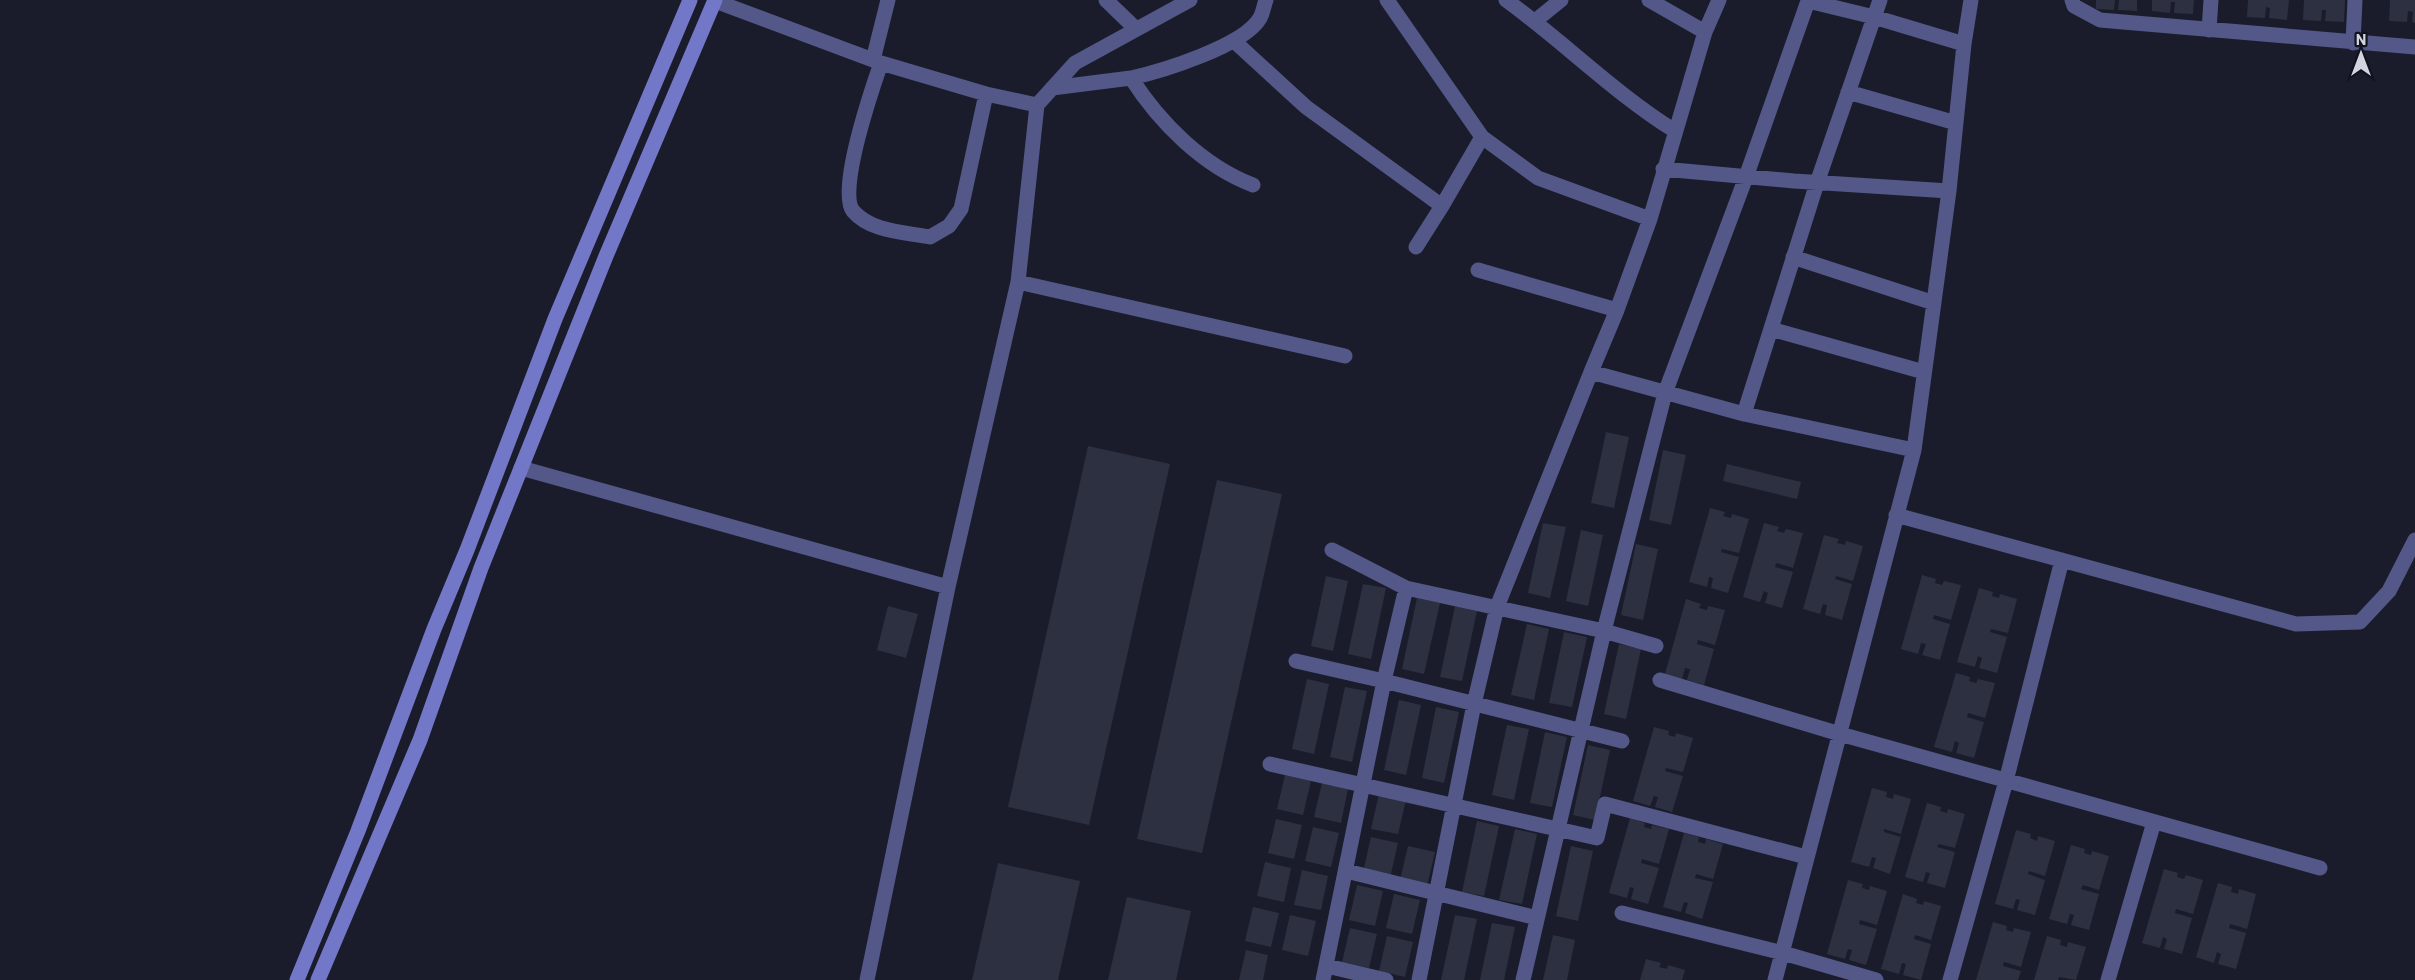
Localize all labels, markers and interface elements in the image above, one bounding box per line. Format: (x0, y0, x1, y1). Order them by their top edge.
north arrow (2331, 24, 2391, 84)
text: N (2356, 29, 2366, 48)

